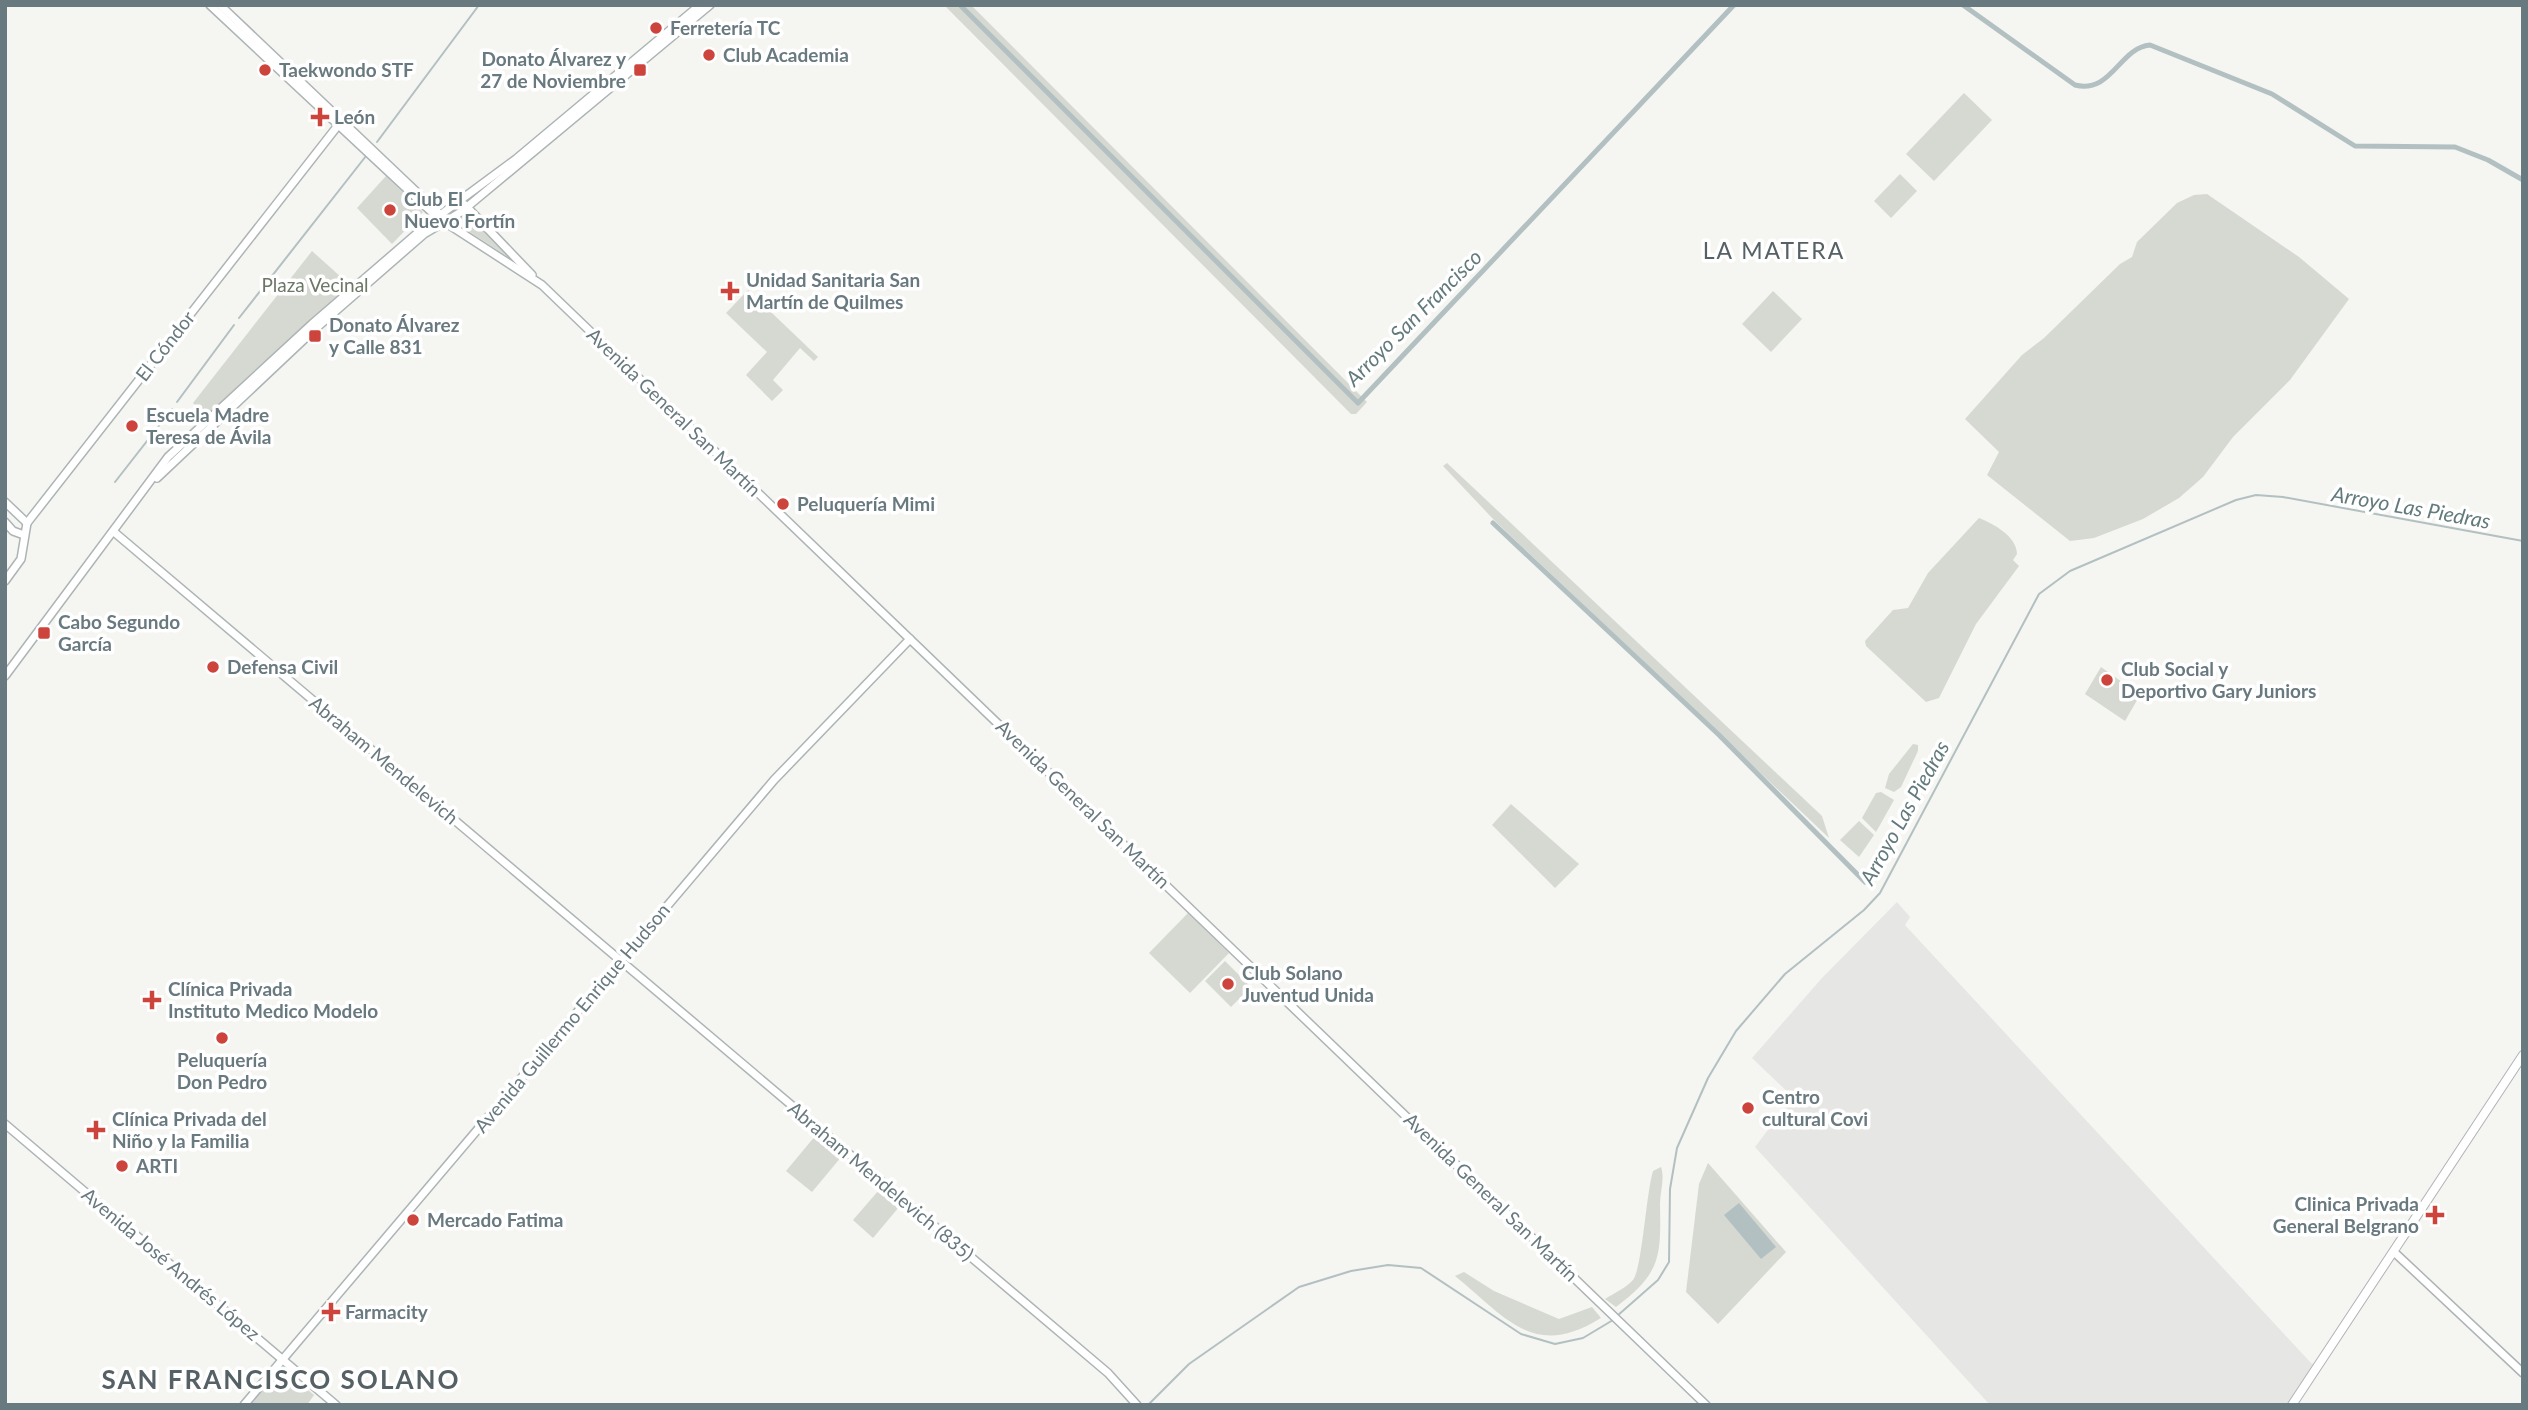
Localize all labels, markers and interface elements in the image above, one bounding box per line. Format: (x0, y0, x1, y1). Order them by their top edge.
place label: Ferretería TC (670, 16, 781, 39)
marker: Ferretería TC (648, 20, 664, 36)
place label: Club Academia (723, 43, 849, 66)
place label: Donato Álvarez y 27 de Noviembre (480, 47, 627, 92)
marker: Club Academia (701, 47, 717, 63)
place label: Taekwondo STF (279, 58, 414, 81)
marker: Taekwondo STF (257, 62, 273, 78)
marker: Donato Álvarez y 27 de Noviembre (632, 62, 648, 78)
place label: León (334, 105, 375, 128)
marker: León (312, 109, 328, 125)
place label: Club El Nuevo Fortín (404, 187, 515, 232)
marker: Club El Nuevo Fortín (382, 202, 398, 218)
district label: LA MATERA (1703, 236, 1845, 264)
water label: Arroyo San Francisco (1339, 244, 1486, 391)
place label: Unidad Sanitaria San Martín de Quilmes (746, 268, 920, 313)
park label: Plaza Vecinal (261, 273, 369, 296)
marker: Unidad Sanitaria San Martín de Quilmes (720, 281, 740, 301)
street label: El Cóndor (130, 306, 199, 385)
place label: Donato Álvarez y Calle 831 (329, 313, 460, 358)
street label: Avenida General San Martín (583, 322, 766, 501)
marker: Donato Álvarez y Calle 831 (307, 328, 323, 344)
place label: Escuela Madre Teresa de Ávila (146, 403, 271, 448)
marker: Escuela Madre Teresa de Ávila (124, 418, 140, 434)
water label: Arroyo Las Piedras (2329, 480, 2492, 533)
place label: Peluquería Mimi (797, 492, 935, 515)
marker: Peluquería Mimi (775, 496, 791, 512)
place label: Cabo Segundo García (58, 610, 180, 655)
marker: Cabo Segundo García (36, 625, 52, 641)
place label: Defensa Civil (227, 655, 338, 678)
place label: Club Social y Deportivo Gary Juniors (2121, 657, 2316, 702)
marker: Defensa Civil (205, 659, 221, 675)
marker: Club Social y Deportivo Gary Juniors (2099, 672, 2115, 688)
street label: Abraham Mendelevich (305, 691, 463, 829)
street label: Avenida General San Martín (992, 714, 1175, 893)
water label: Arroyo Las Piedras (1853, 736, 1954, 889)
street label: Avenida Guillermo Enrique Hudson (469, 898, 674, 1137)
place label: Club Solano Juventud Unida (1242, 961, 1374, 1006)
marker: Club Solano Juventud Unida (1220, 976, 1236, 992)
place label: Clínica Privada Instituto Medico Modelo (168, 977, 378, 1022)
marker: Clínica Privada Instituto Medico Modelo (142, 990, 162, 1010)
marker: Peluquería Don Pedro (214, 1030, 230, 1046)
place label: Peluquería Don Pedro (177, 1048, 267, 1093)
place label: Centro cultural Covi (1762, 1085, 1868, 1130)
street label: Abraham Mendelevich (835) (784, 1096, 979, 1265)
marker: Centro cultural Covi (1740, 1100, 1756, 1116)
place label: Clínica Privada del Niño y la Familia (112, 1107, 267, 1152)
street label: Avenida General San Martín (1400, 1107, 1583, 1286)
marker: Clínica Privada del Niño y la Familia (86, 1120, 106, 1140)
place label: ARTI (135, 1154, 178, 1177)
marker: ARTI (114, 1158, 130, 1174)
street label: Avenida José Andrés López (78, 1182, 265, 1345)
place label: Clinica Privada General Belgrano (2273, 1192, 2419, 1237)
marker: Clinica Privada General Belgrano (2425, 1205, 2445, 1225)
place label: Mercado Fatima (427, 1208, 564, 1231)
marker: Mercado Fatima (405, 1212, 421, 1228)
place label: Farmacity (345, 1300, 429, 1323)
marker: Farmacity (323, 1304, 339, 1320)
district label: SAN FRANCISCO SOLANO (102, 1363, 460, 1395)

